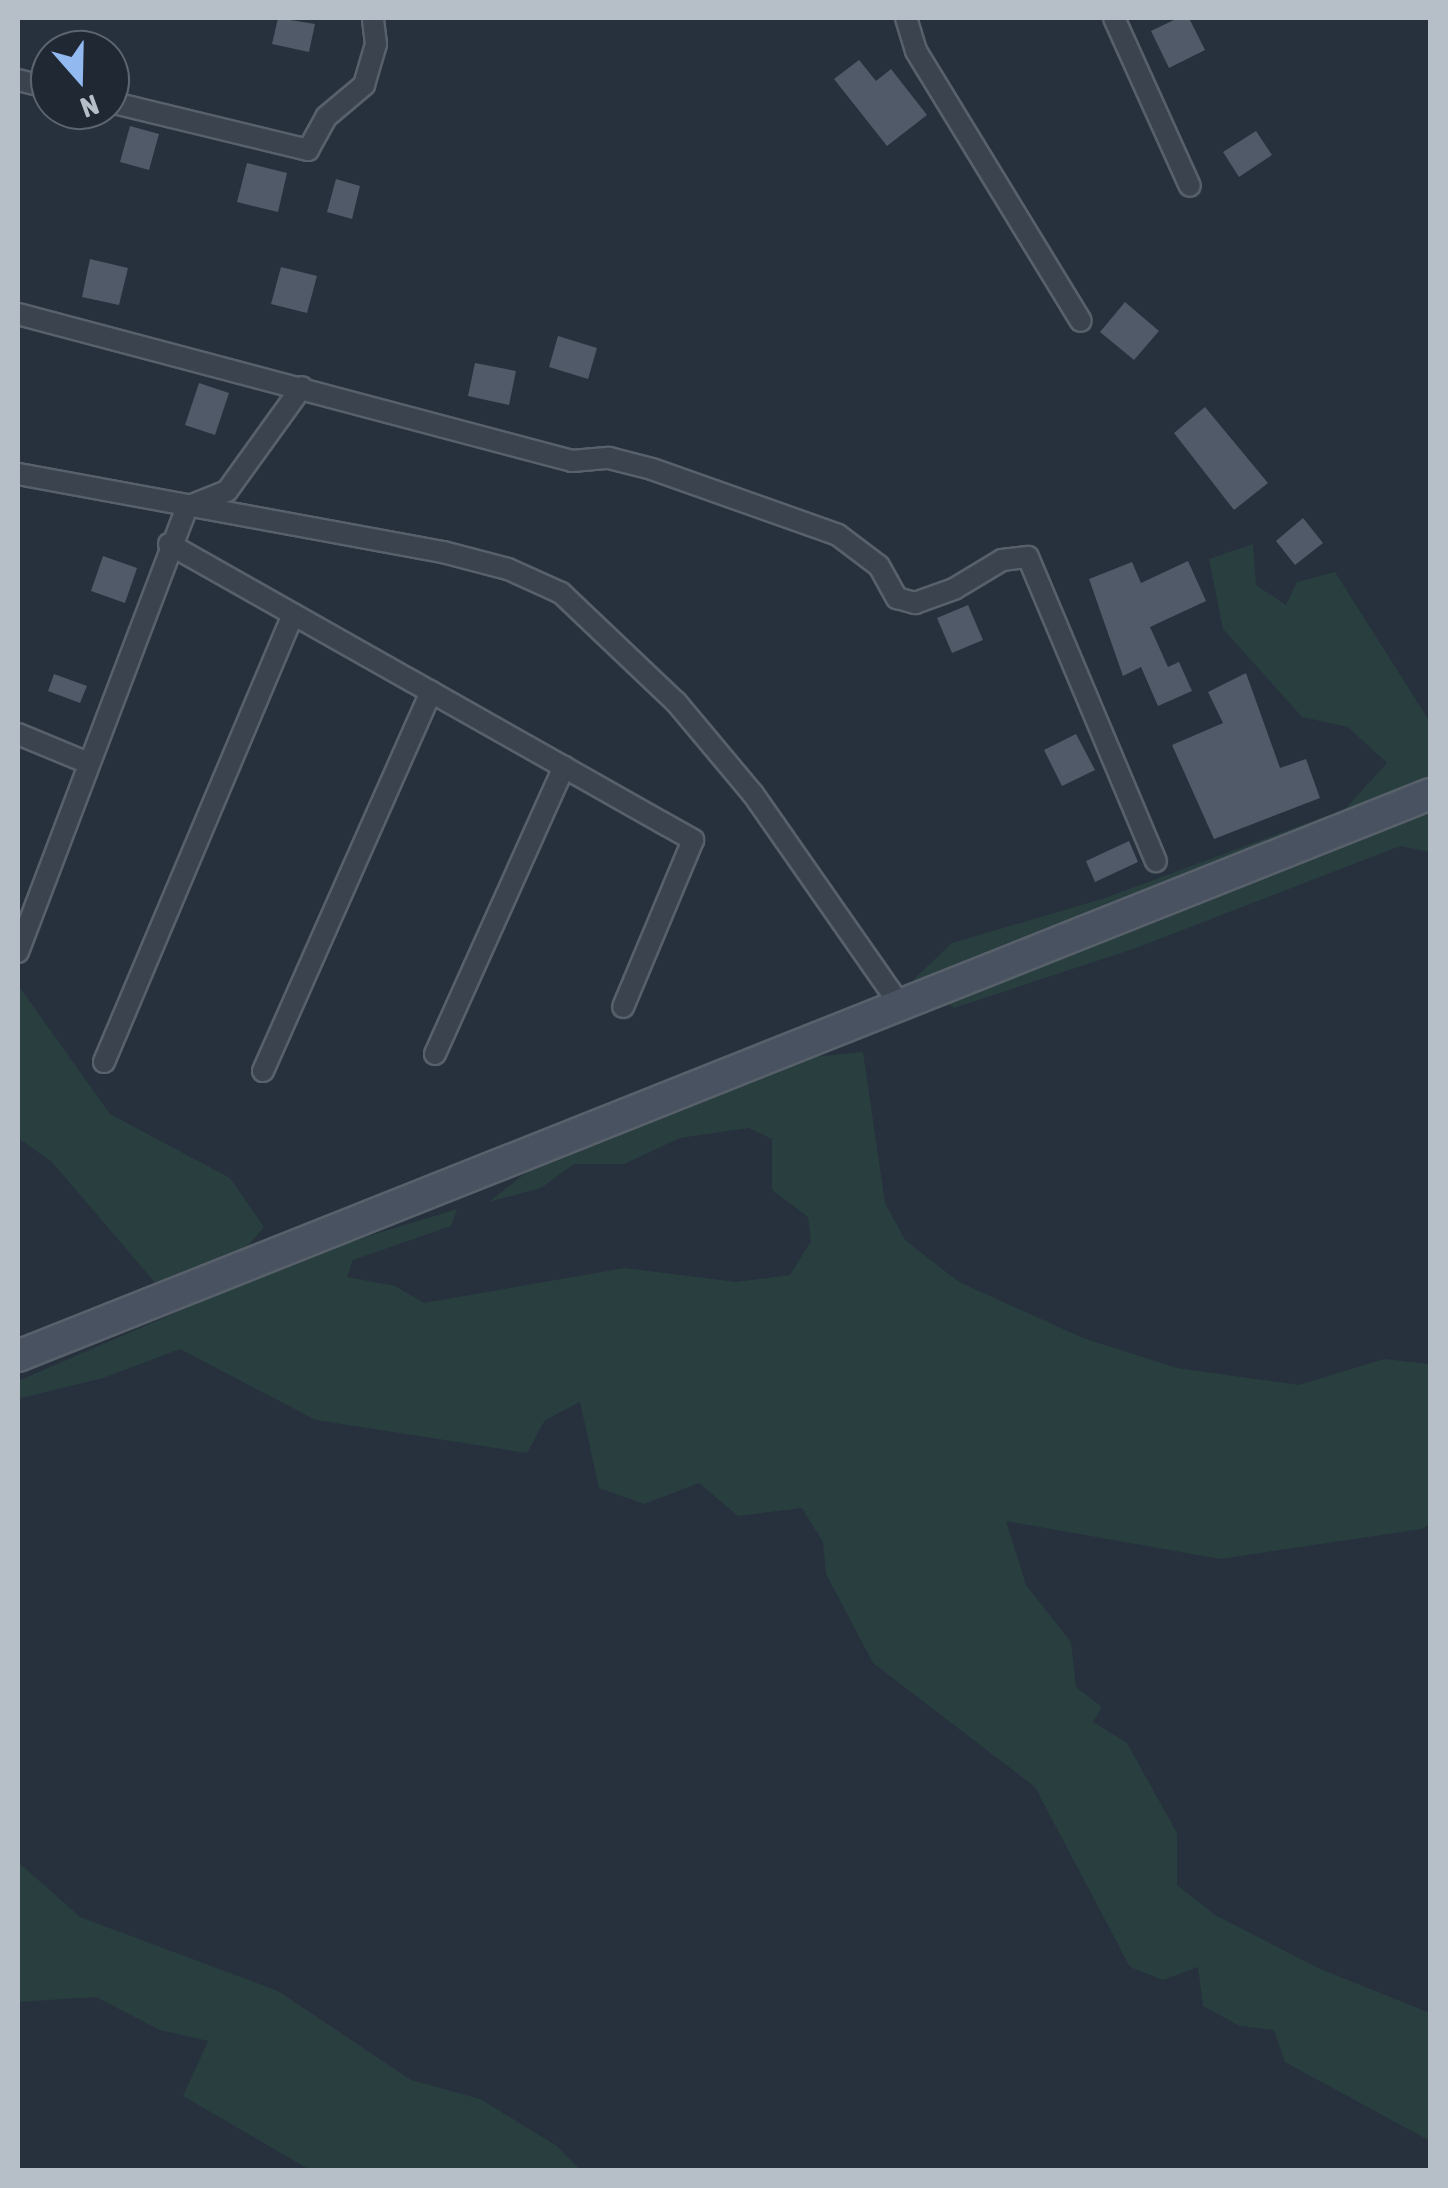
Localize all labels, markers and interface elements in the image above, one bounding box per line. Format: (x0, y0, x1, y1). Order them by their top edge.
north arrow (30, 30, 130, 130)
text: N (76, 88, 103, 124)

